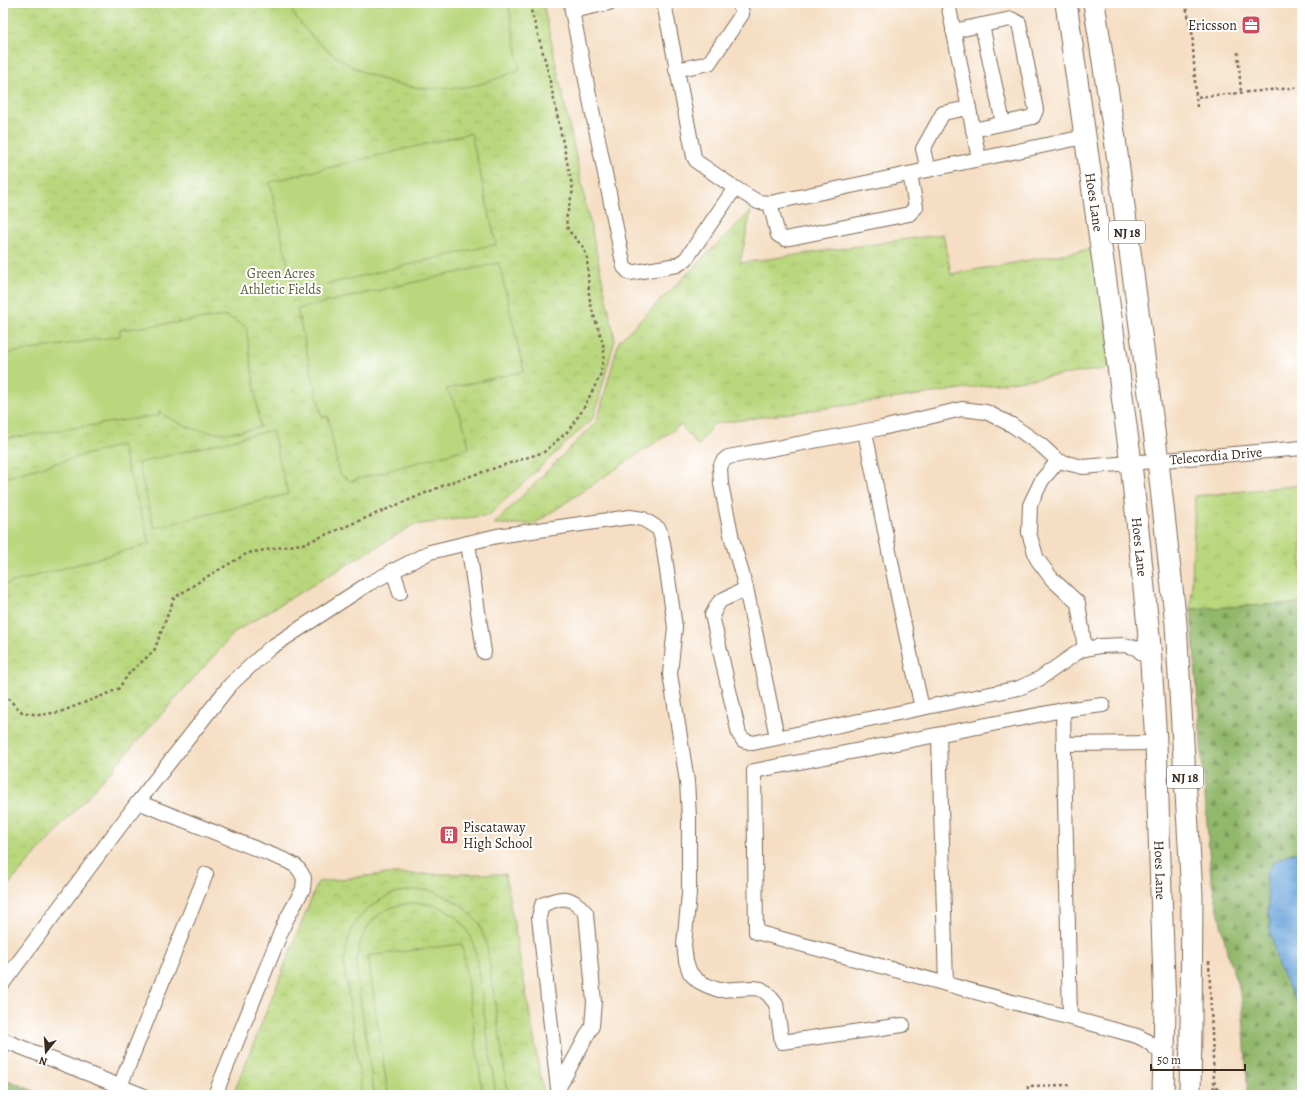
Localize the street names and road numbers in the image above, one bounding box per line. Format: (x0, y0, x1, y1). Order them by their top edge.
street label: Hoes Lane (1080, 171, 1108, 233)
road number: NJ 18 (1109, 221, 1145, 243)
street label: Telecordia Drive (1169, 442, 1263, 469)
street label: Hoes Lane (1127, 516, 1152, 578)
road number: NJ 18 (1167, 766, 1203, 788)
street label: Hoes Lane (1149, 840, 1170, 900)

